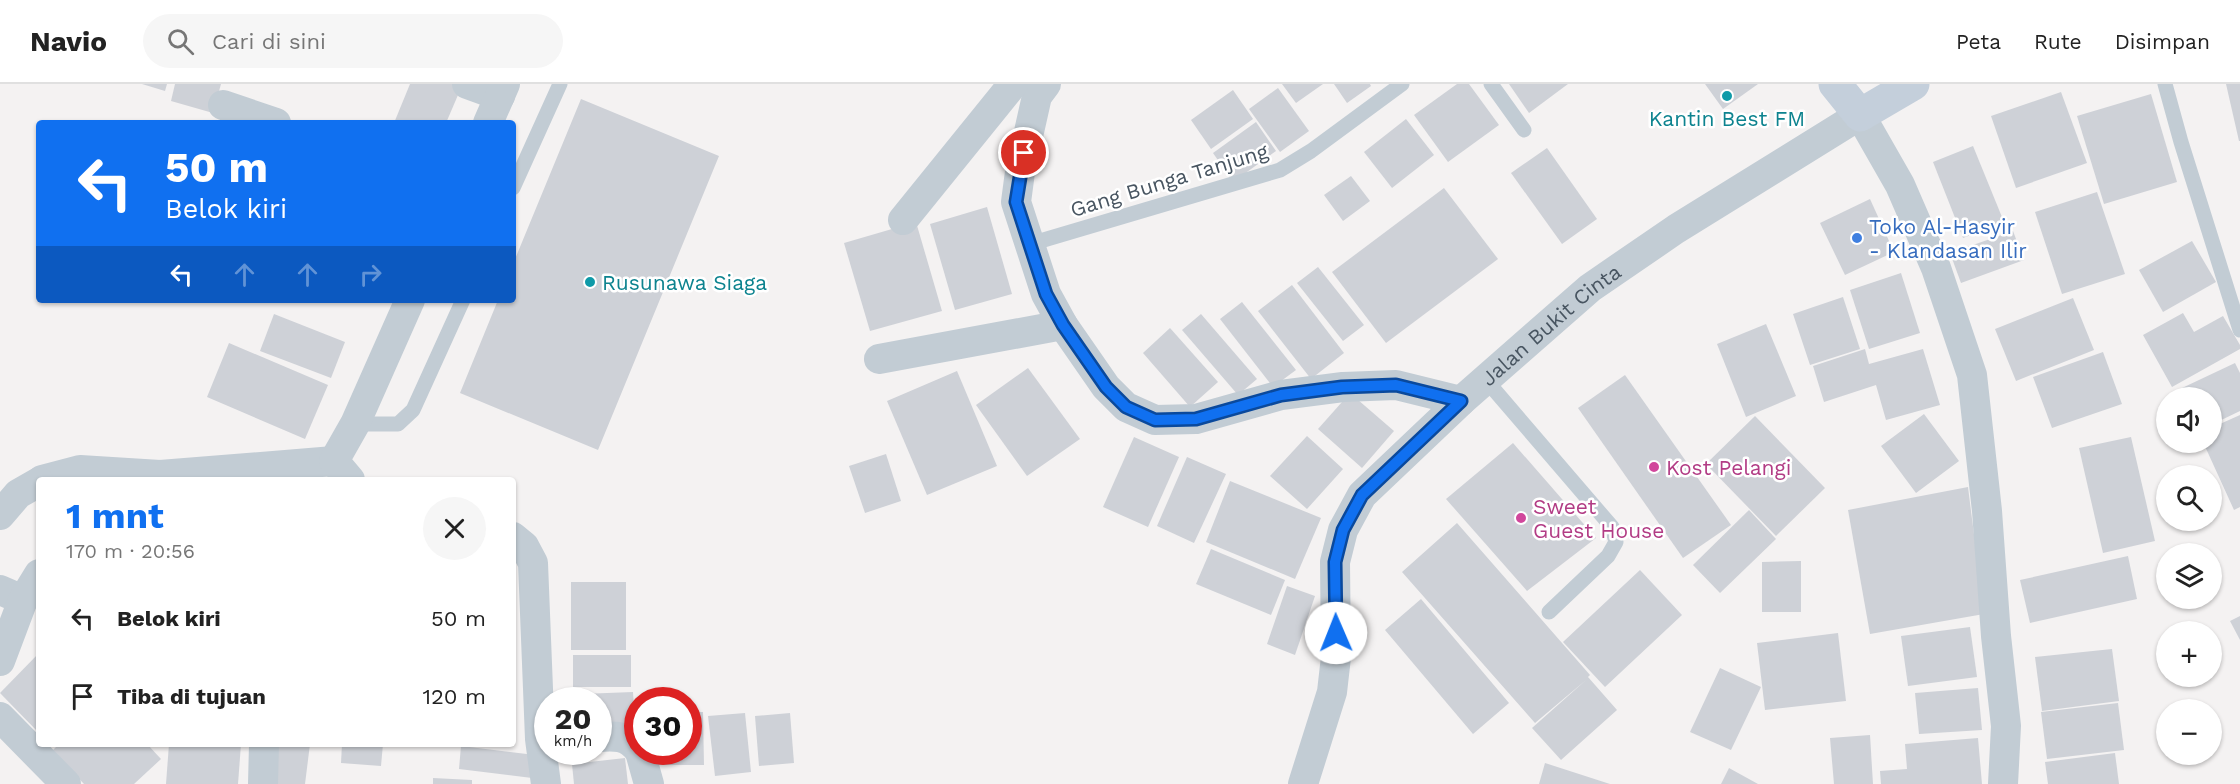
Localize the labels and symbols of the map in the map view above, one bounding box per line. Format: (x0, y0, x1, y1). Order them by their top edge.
marker: Kantin Best FM (1720, 89, 1734, 103)
place label: Kantin Best FM (1649, 106, 1805, 131)
pin (998, 127, 1049, 178)
street label: Gang Bunga Tanjung (1067, 138, 1272, 222)
place label: Toko Al-Hasyir - Klandasan Ilir (1869, 214, 2027, 263)
marker: Toko Al-Hasyir - Klandasan Ilir (1850, 231, 1864, 245)
street label: Jalan Bukit Cinta (1475, 258, 1625, 391)
place label: Rusunawa Siaga (602, 270, 767, 295)
marker: Rusunawa Siaga (583, 275, 597, 289)
place label: Kost Pelangi (1666, 455, 1791, 480)
marker: Kost Pelangi (1647, 460, 1661, 474)
place label: Sweet Guest House (1533, 494, 1664, 543)
marker: Sweet Guest House (1514, 511, 1528, 525)
position arrow (1304, 601, 1368, 665)
speed limit sign: 30 (624, 687, 702, 765)

